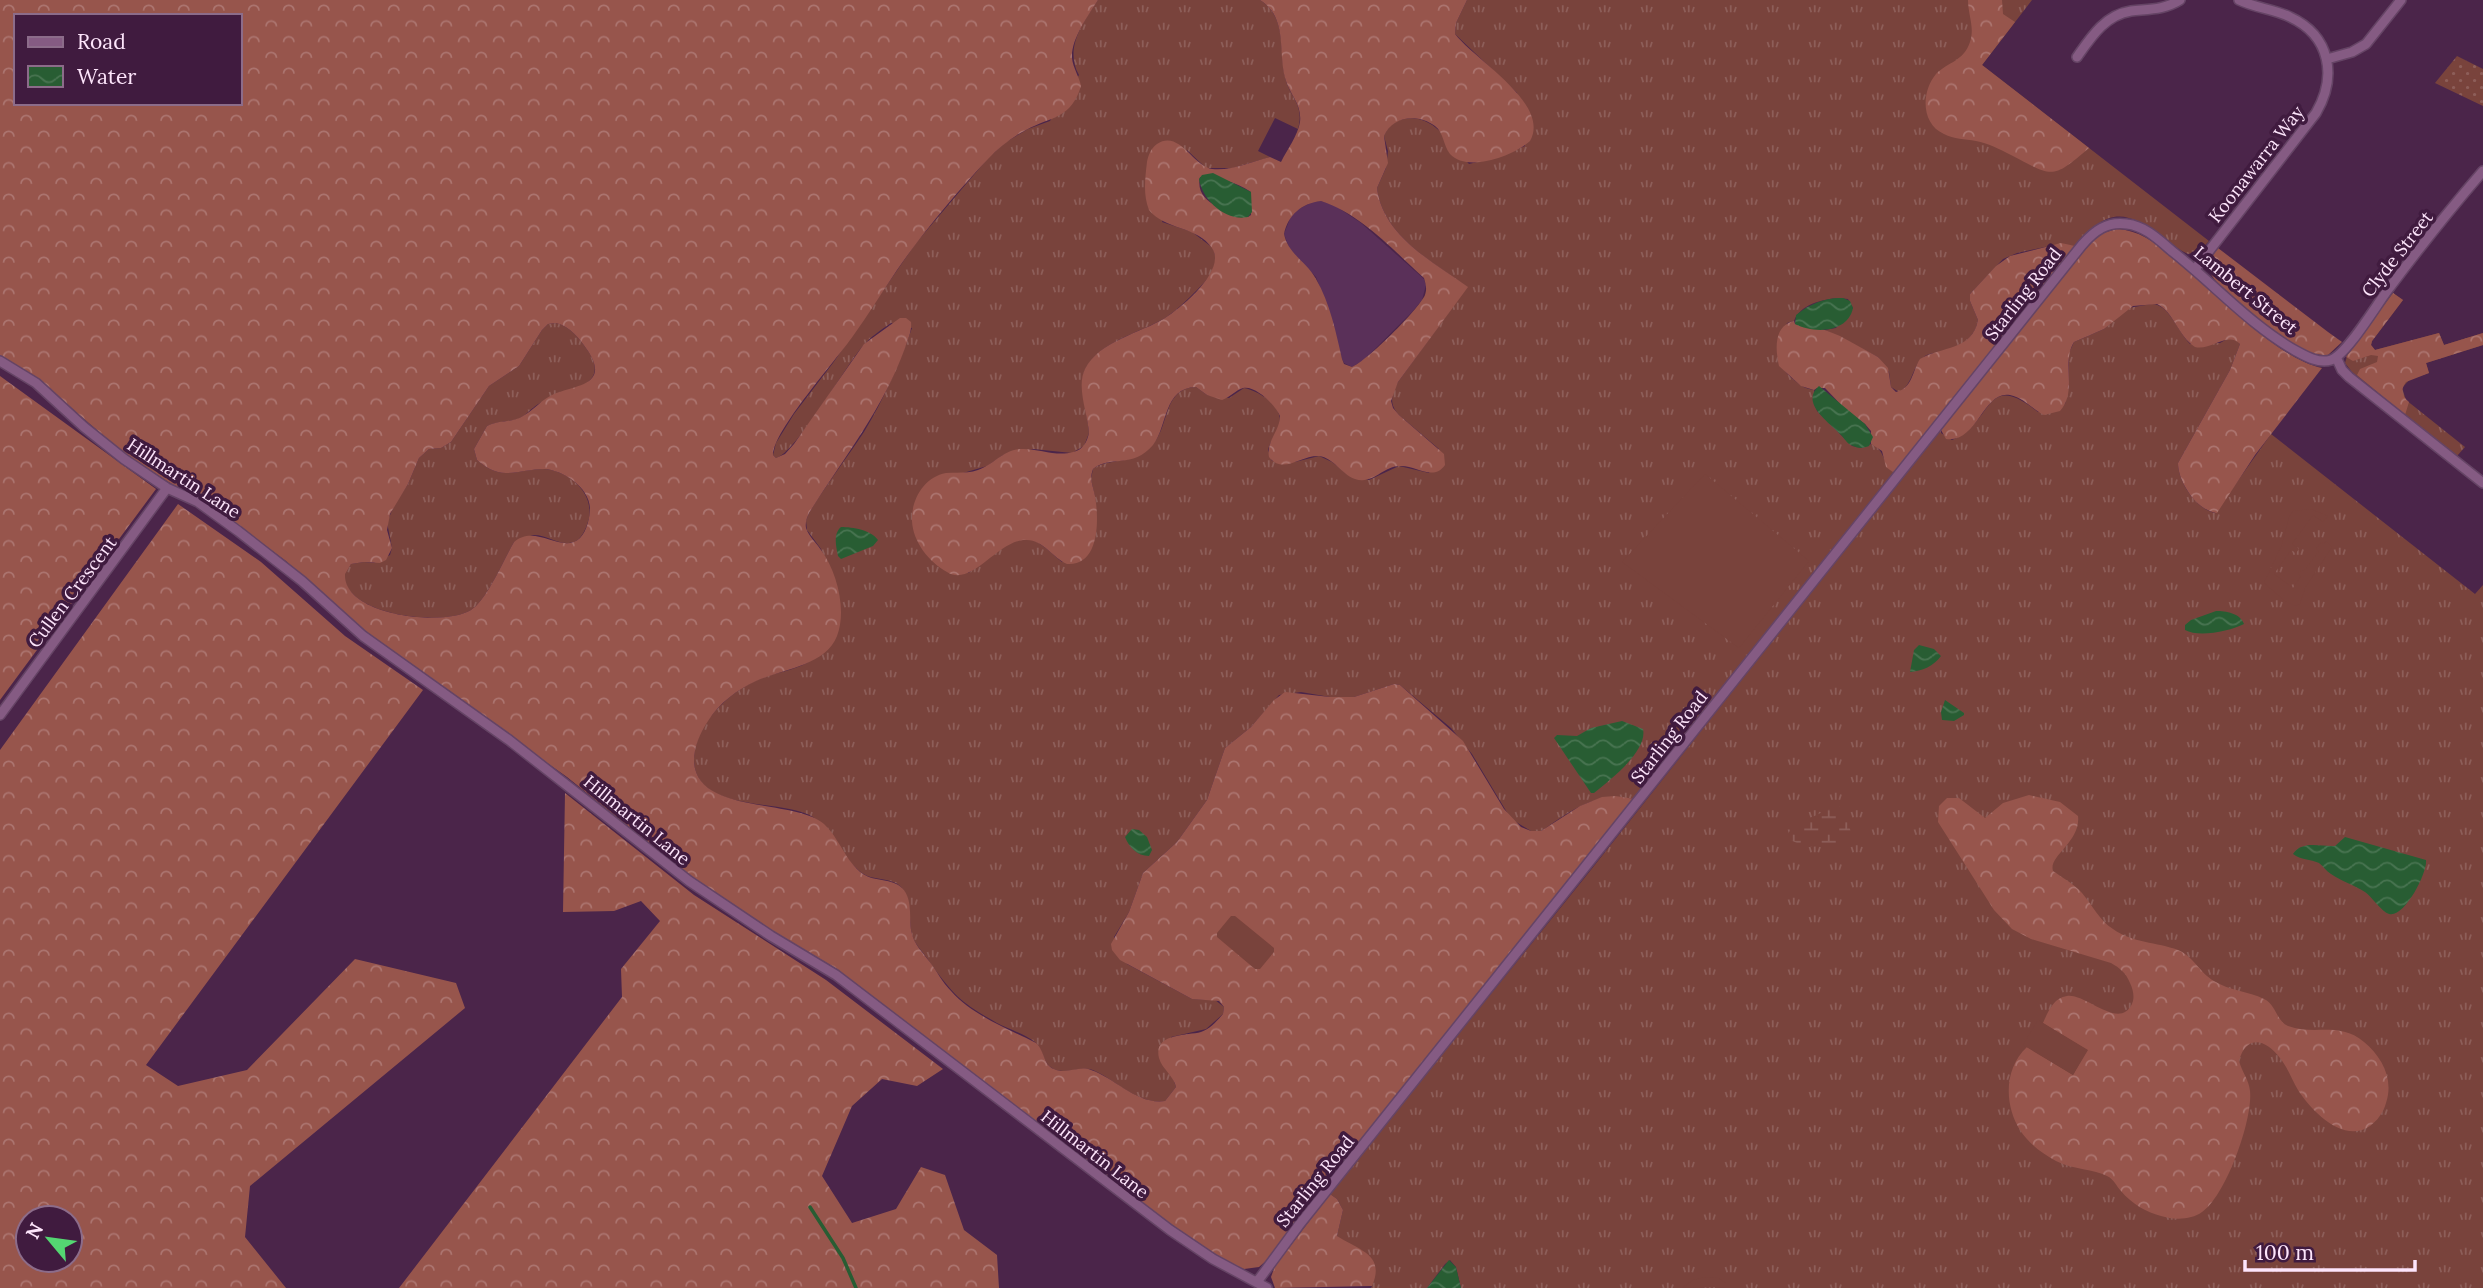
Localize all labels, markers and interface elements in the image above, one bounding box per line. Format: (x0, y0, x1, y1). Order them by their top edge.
legend (14, 14, 242, 105)
text: Road (77, 28, 126, 55)
text: Water (77, 63, 136, 90)
street label: Koonawarra Way (2203, 101, 2309, 227)
street label: Clyde Street (2356, 206, 2438, 302)
street label: Lambert Street (2189, 241, 2303, 339)
street label: Starling Road (1980, 243, 2067, 345)
street label: Hillmartin Lane (123, 433, 245, 523)
street label: Cullen Crescent (23, 532, 121, 652)
street label: Starling Road (1626, 686, 1713, 788)
street label: Hillmartin Lane (579, 770, 695, 870)
street label: Hillmartin Lane (1036, 1105, 1154, 1203)
street label: Starling Road (1271, 1130, 1359, 1232)
north arrow (14, 1204, 84, 1274)
text: N (20, 1218, 48, 1243)
scale bar (2245, 1228, 2415, 1272)
text: 100 m (2256, 1239, 2314, 1266)

